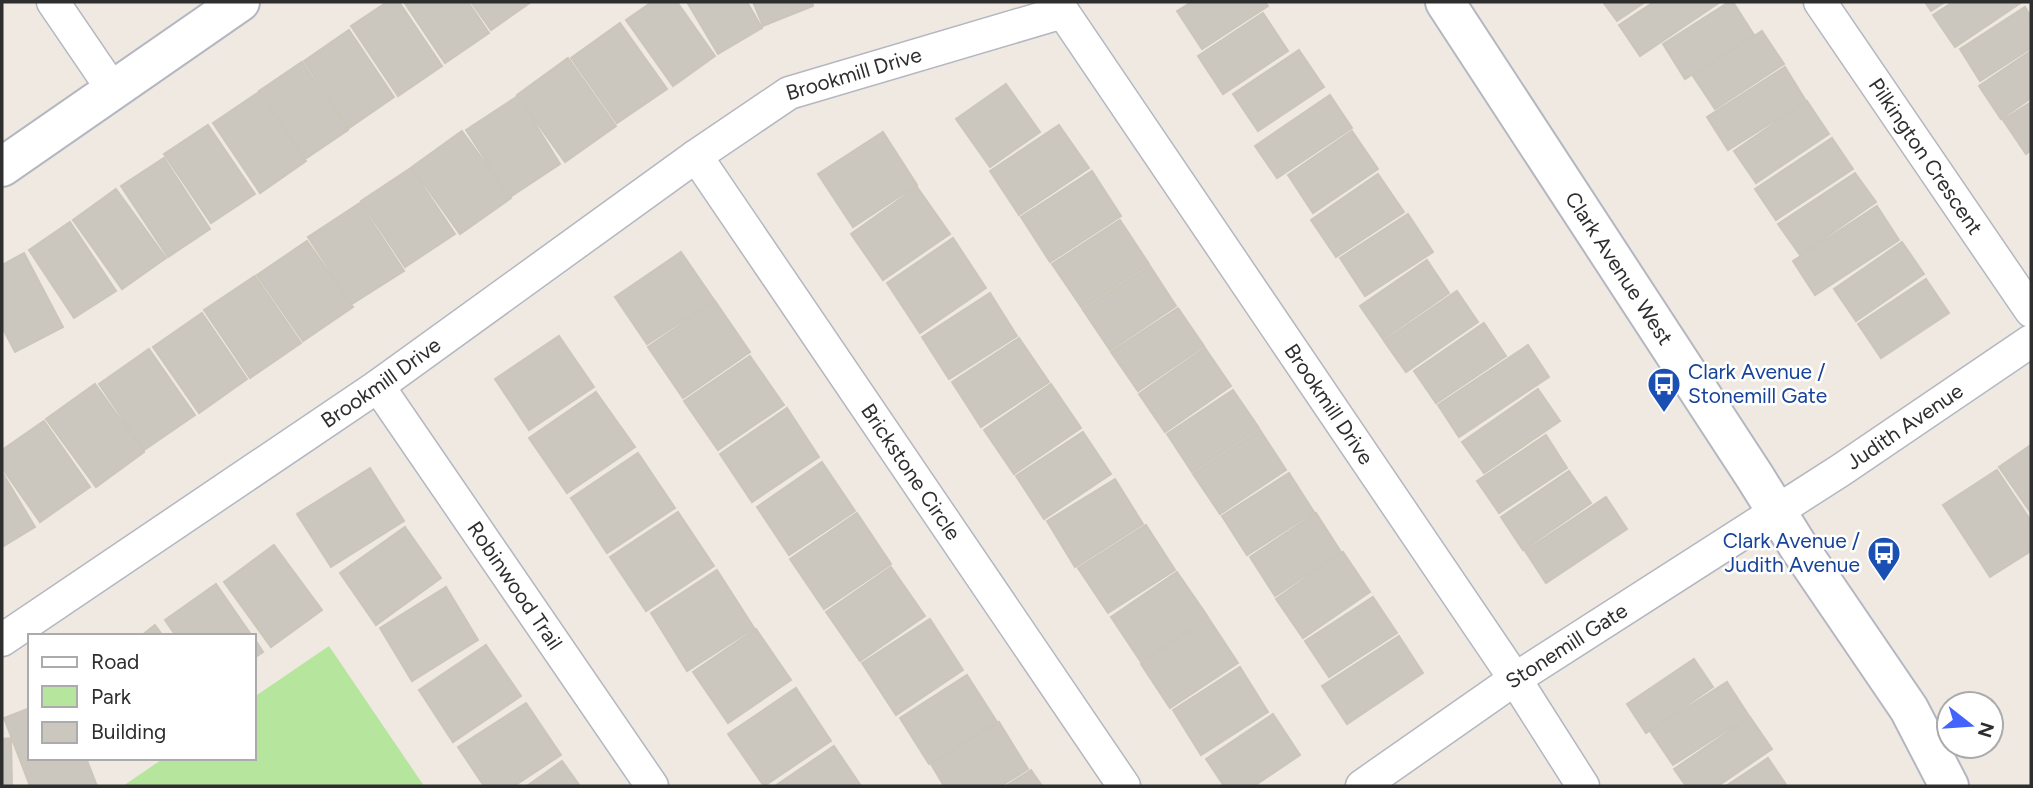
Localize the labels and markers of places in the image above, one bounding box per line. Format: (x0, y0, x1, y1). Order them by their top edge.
place label: Clark Avenue / Stonemill Gate (1688, 359, 1827, 408)
bus stop icon: Clark Avenue / Stonemill Gate (1645, 365, 1683, 414)
place label: Clark Avenue / Judith Avenue (1723, 528, 1860, 577)
bus stop icon: Clark Avenue / Judith Avenue (1865, 534, 1903, 583)

